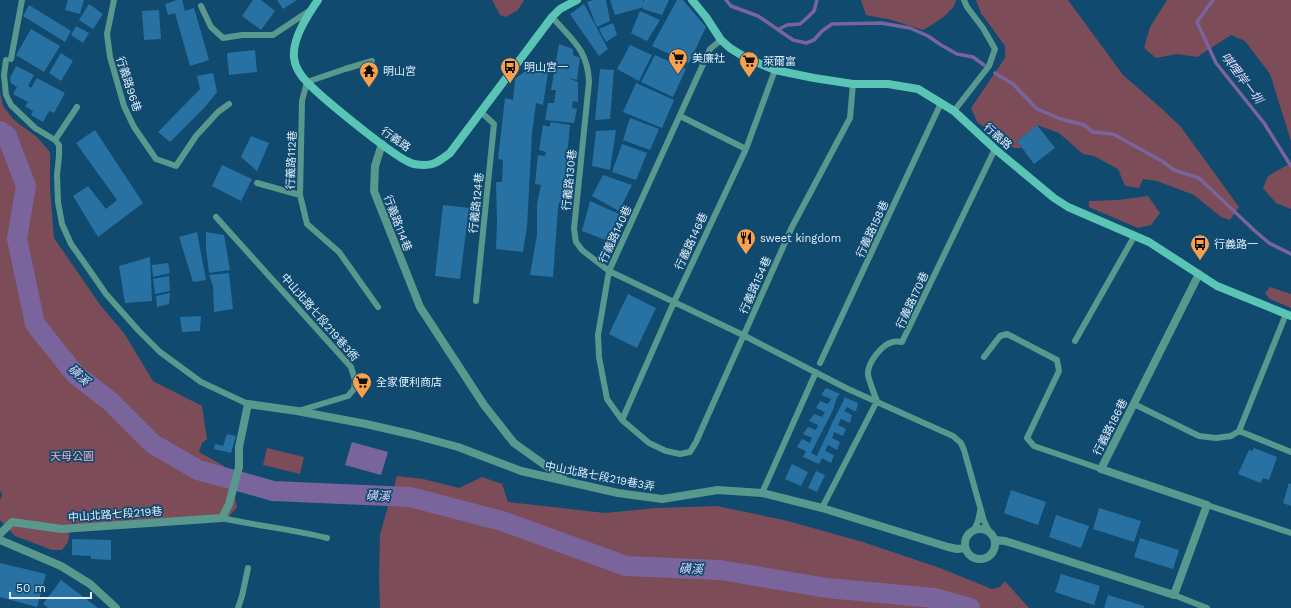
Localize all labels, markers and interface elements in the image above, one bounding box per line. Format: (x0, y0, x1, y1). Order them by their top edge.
supermarket icon: 美廉社 (667, 47, 689, 75)
supermarket icon: 萊爾富 (738, 50, 760, 78)
water label: 唭哩岸一圳 (1218, 50, 1267, 108)
place label: 美廉社 (692, 52, 725, 65)
street label: 行義路96巷 (113, 55, 144, 113)
place label: 萊爾富 (763, 55, 796, 68)
bus stop icon: 明山宮一 (499, 56, 521, 84)
temple icon: 明山宮 (358, 60, 380, 88)
place label: 明山宮一 (524, 61, 568, 74)
place label: 明山宮 (383, 65, 416, 78)
street label: 行義路 (981, 121, 1014, 152)
street label: 行義路 (378, 125, 413, 154)
street label: 行義路112巷 (284, 130, 299, 190)
street label: 行義路130巷 (560, 149, 579, 211)
street label: 行義路124巷 (467, 172, 486, 234)
street label: 行義路114巷 (381, 193, 414, 253)
street label: 行義路158巷 (854, 199, 891, 260)
street label: 行義路140巷 (596, 203, 634, 265)
street label: 行義路146巷 (673, 211, 710, 272)
restaurant icon: sweet kingdom (735, 227, 757, 255)
place label: sweet kingdom (760, 232, 841, 245)
bus stop icon: 行義路一 (1189, 233, 1211, 261)
place label: 行義路一 (1214, 238, 1258, 251)
street label: 行義路154巷 (737, 255, 774, 316)
street label: 行義路170巷 (894, 270, 931, 331)
street label: 中山北路七段219巷3衖 (278, 271, 361, 364)
water label: 磺溪 (65, 362, 94, 390)
supermarket icon: 全家便利商店 (351, 371, 373, 399)
place label: 全家便利商店 (376, 376, 442, 389)
street label: 行義路186巷 (1091, 397, 1130, 458)
park label: 天母公園 (50, 450, 94, 463)
street label: 中山北路七段219巷3弄 (544, 459, 656, 494)
water label: 磺溪 (366, 489, 392, 503)
street label: 中山北路七段219巷 (67, 505, 163, 524)
water label: 磺溪 (679, 562, 705, 576)
scale bar (10, 574, 91, 600)
text: 50 m (16, 581, 46, 595)

